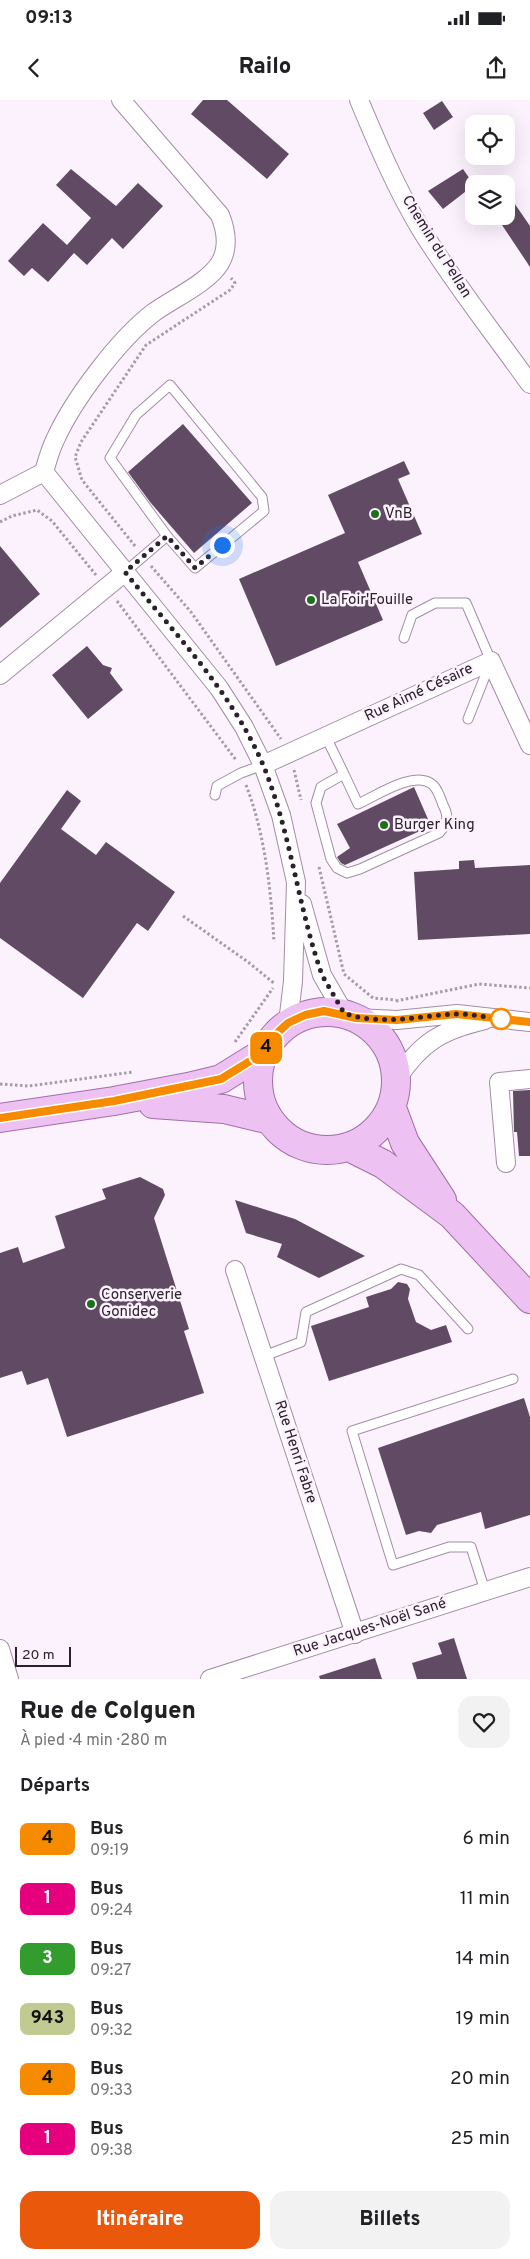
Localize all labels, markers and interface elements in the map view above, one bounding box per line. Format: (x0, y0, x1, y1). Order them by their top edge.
text: 09:13 (25, 6, 73, 30)
icon: back (20, 54, 48, 82)
text: Railo (239, 54, 291, 81)
icon: share (482, 54, 510, 82)
map controls (465, 115, 515, 225)
button: locate (465, 115, 515, 165)
button: layers (465, 175, 515, 225)
street label: Chemin du Pellan (397, 192, 475, 302)
place label: VnB (385, 505, 413, 524)
marker: VnB (369, 508, 381, 520)
your location (210, 533, 235, 558)
place label: La Foir'Fouille (321, 591, 413, 610)
marker: La Foir'Fouille (305, 594, 317, 606)
street label: Rue Aimé Césaire (362, 660, 476, 726)
place label: Burger King (394, 816, 475, 835)
marker: Burger King (378, 819, 390, 831)
unlabelled marker (490, 1008, 512, 1030)
line badge: 4 (250, 1032, 282, 1064)
text: 4 (260, 1036, 272, 1059)
place label: Conserverie Gonidec (101, 1286, 182, 1322)
marker: Conserverie Gonidec (85, 1298, 97, 1310)
street label: Rue Henri Fabre (269, 1398, 321, 1506)
street label: Rue Jacques-Noël Sané (291, 1594, 449, 1662)
scale bar (15, 1644, 71, 1667)
text: 20 m (22, 1647, 55, 1664)
button: heart (458, 1696, 510, 1748)
text: Rue de Colguen (20, 1697, 196, 1727)
text: À pied · 4 min · 280 m (20, 1731, 167, 1751)
text: Départs (20, 1774, 90, 1798)
text: Bus (90, 1817, 124, 1841)
text: 4 (42, 1827, 53, 1850)
text: 6 min (463, 1827, 510, 1851)
text: 09:19 (90, 1841, 129, 1861)
text: Bus (90, 1877, 124, 1901)
text: 1 (44, 1887, 51, 1910)
text: 11 min (460, 1887, 510, 1911)
text: 09:24 (90, 1901, 133, 1921)
text: Bus (90, 1937, 124, 1961)
text: 3 (42, 1947, 53, 1970)
text: 14 min (455, 1947, 510, 1971)
text: 09:27 (90, 1961, 131, 1981)
text: Bus (90, 1997, 124, 2021)
text: 943 (31, 2007, 64, 2030)
text: 19 min (455, 2007, 510, 2031)
text: 09:32 (90, 2021, 133, 2041)
text: Bus (90, 2057, 124, 2081)
text: 4 (42, 2067, 53, 2090)
text: 20 min (450, 2067, 510, 2091)
text: 09:33 (90, 2081, 133, 2101)
text: Bus (90, 2117, 124, 2141)
text: 1 (44, 2127, 51, 2150)
text: 25 min (450, 2127, 510, 2151)
text: 09:38 (90, 2141, 133, 2161)
button: Itinéraire (20, 2191, 260, 2249)
button: Billets (270, 2191, 510, 2249)

